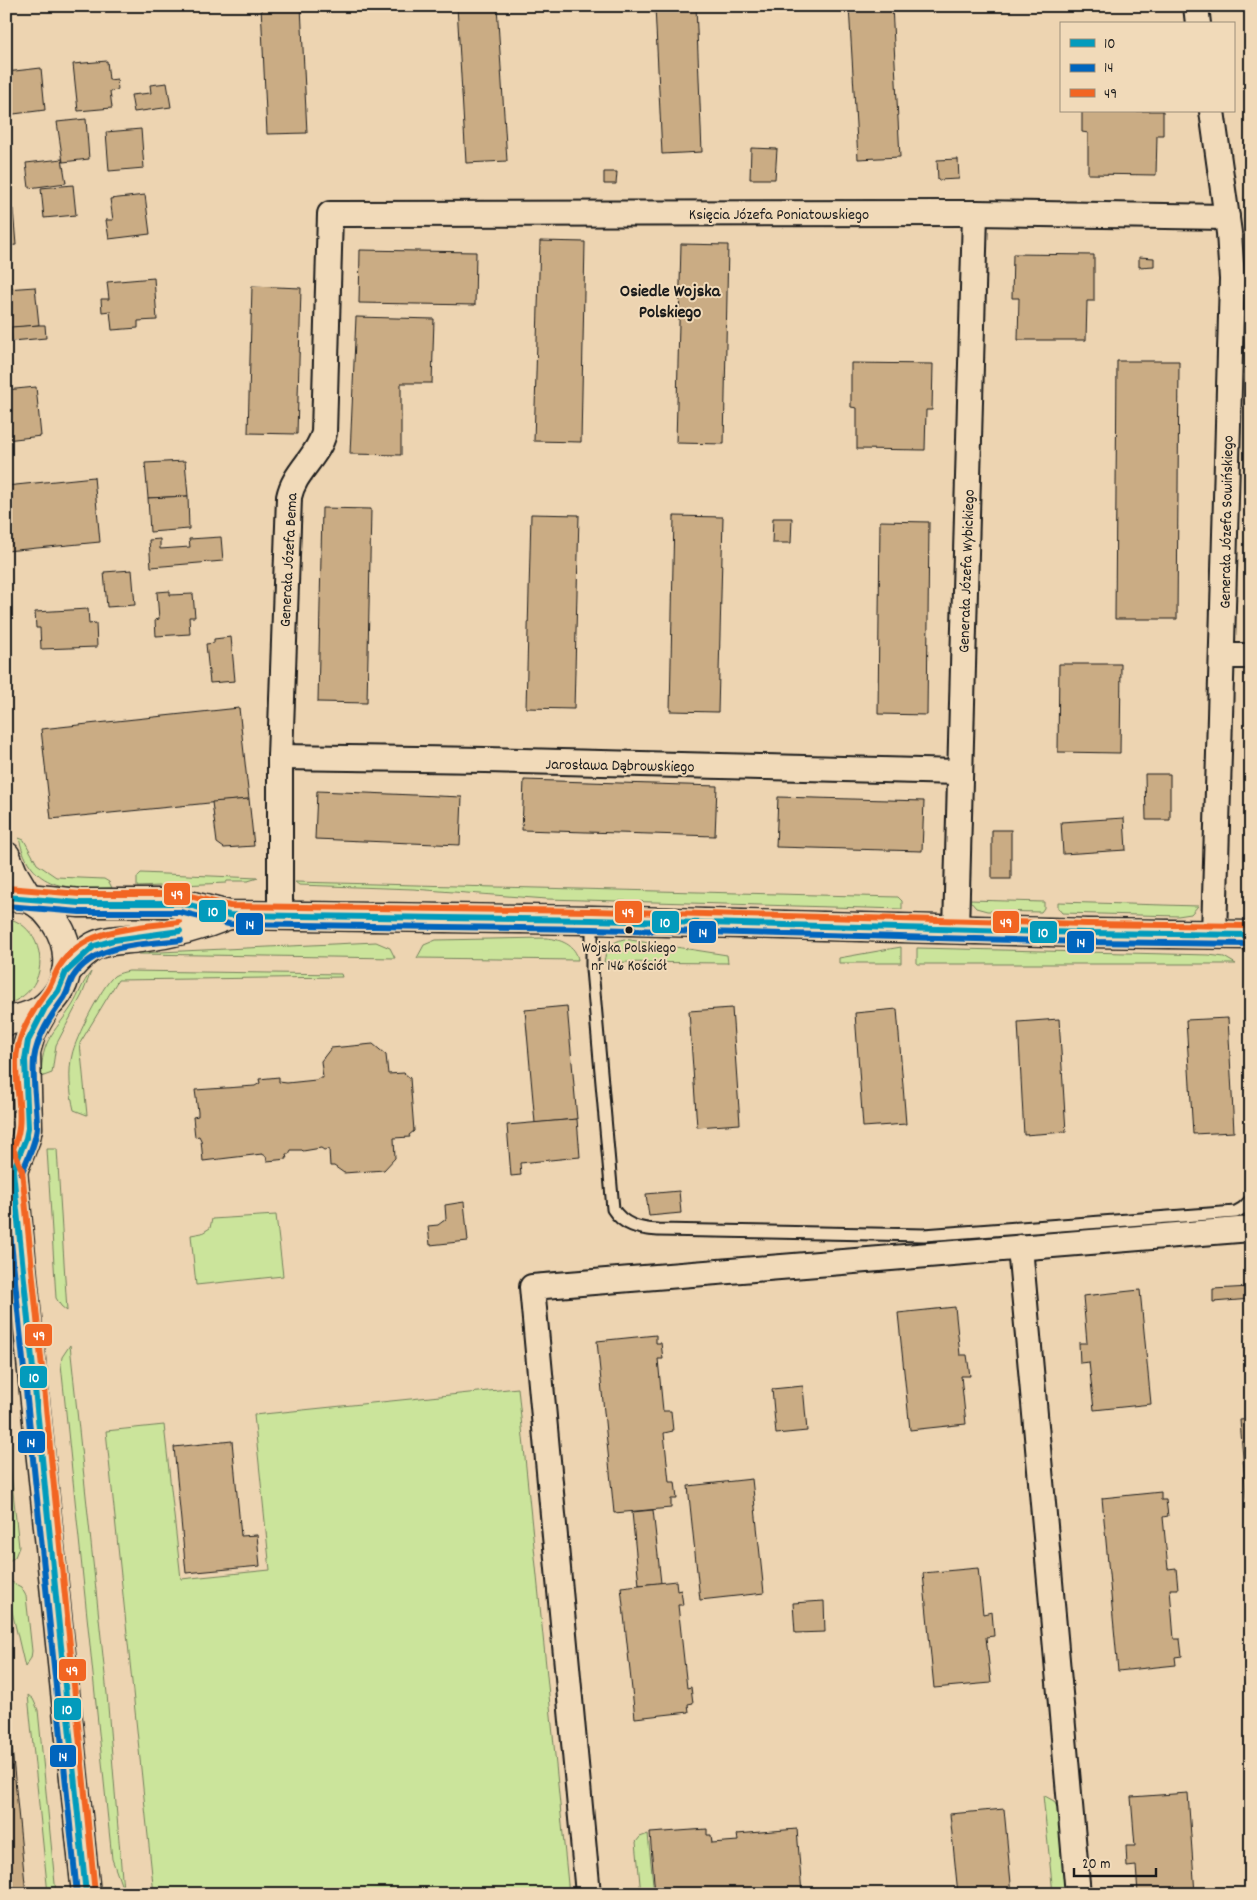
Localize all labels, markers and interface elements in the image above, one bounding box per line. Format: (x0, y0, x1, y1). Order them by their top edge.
legend (1060, 22, 1234, 112)
text: 10 (1104, 34, 1115, 56)
text: 14 (1104, 58, 1114, 80)
text: 49 (1104, 84, 1117, 106)
street label: Księcia Józefa Poniatowskiego (689, 204, 869, 227)
district label: Osiedle Wojska Polskiego (620, 280, 721, 326)
street label: Generała Józefa Sowińskiego (1214, 435, 1241, 609)
street label: Generała Józefa Wybickiego (953, 489, 982, 653)
street label: Generała Józefa Bema (275, 492, 305, 628)
street label: Jarosława Dąbrowskiego (545, 754, 695, 779)
line badge: 49 (163, 882, 191, 906)
text: 49 (171, 886, 183, 906)
line badge: 10 (198, 899, 227, 923)
line badge: 49 (614, 900, 643, 924)
text: 10 (208, 903, 218, 923)
text: 49 (622, 904, 634, 924)
line badge: 10 (651, 910, 680, 934)
line badge: 49 (992, 910, 1020, 934)
line badge: 14 (235, 912, 264, 936)
text: 10 (660, 914, 670, 934)
text: 49 (1000, 914, 1012, 934)
text: 14 (246, 916, 255, 936)
line badge: 14 (688, 920, 717, 944)
line badge: 10 (1029, 920, 1058, 944)
text: 14 (699, 924, 708, 944)
text: 10 (1038, 924, 1048, 944)
marker: Wojska Polskiego nr 146 Kościół (624, 925, 634, 935)
line badge: 14 (1066, 930, 1095, 954)
text: 14 (1077, 934, 1086, 954)
place label: Wojska Polskiego nr 146 Kościół (582, 938, 676, 978)
line badge: 49 (24, 1323, 53, 1347)
text: 49 (33, 1327, 45, 1347)
line badge: 10 (19, 1365, 48, 1389)
text: 10 (29, 1369, 39, 1389)
line badge: 14 (17, 1430, 46, 1454)
text: 14 (27, 1434, 36, 1454)
line badge: 49 (58, 1658, 87, 1682)
text: 49 (66, 1662, 78, 1682)
line badge: 10 (53, 1697, 82, 1721)
text: 10 (62, 1701, 72, 1721)
line badge: 14 (49, 1744, 77, 1768)
text: 14 (59, 1748, 68, 1768)
scale bar (1074, 1845, 1157, 1877)
text: 20 m (1082, 1854, 1110, 1876)

